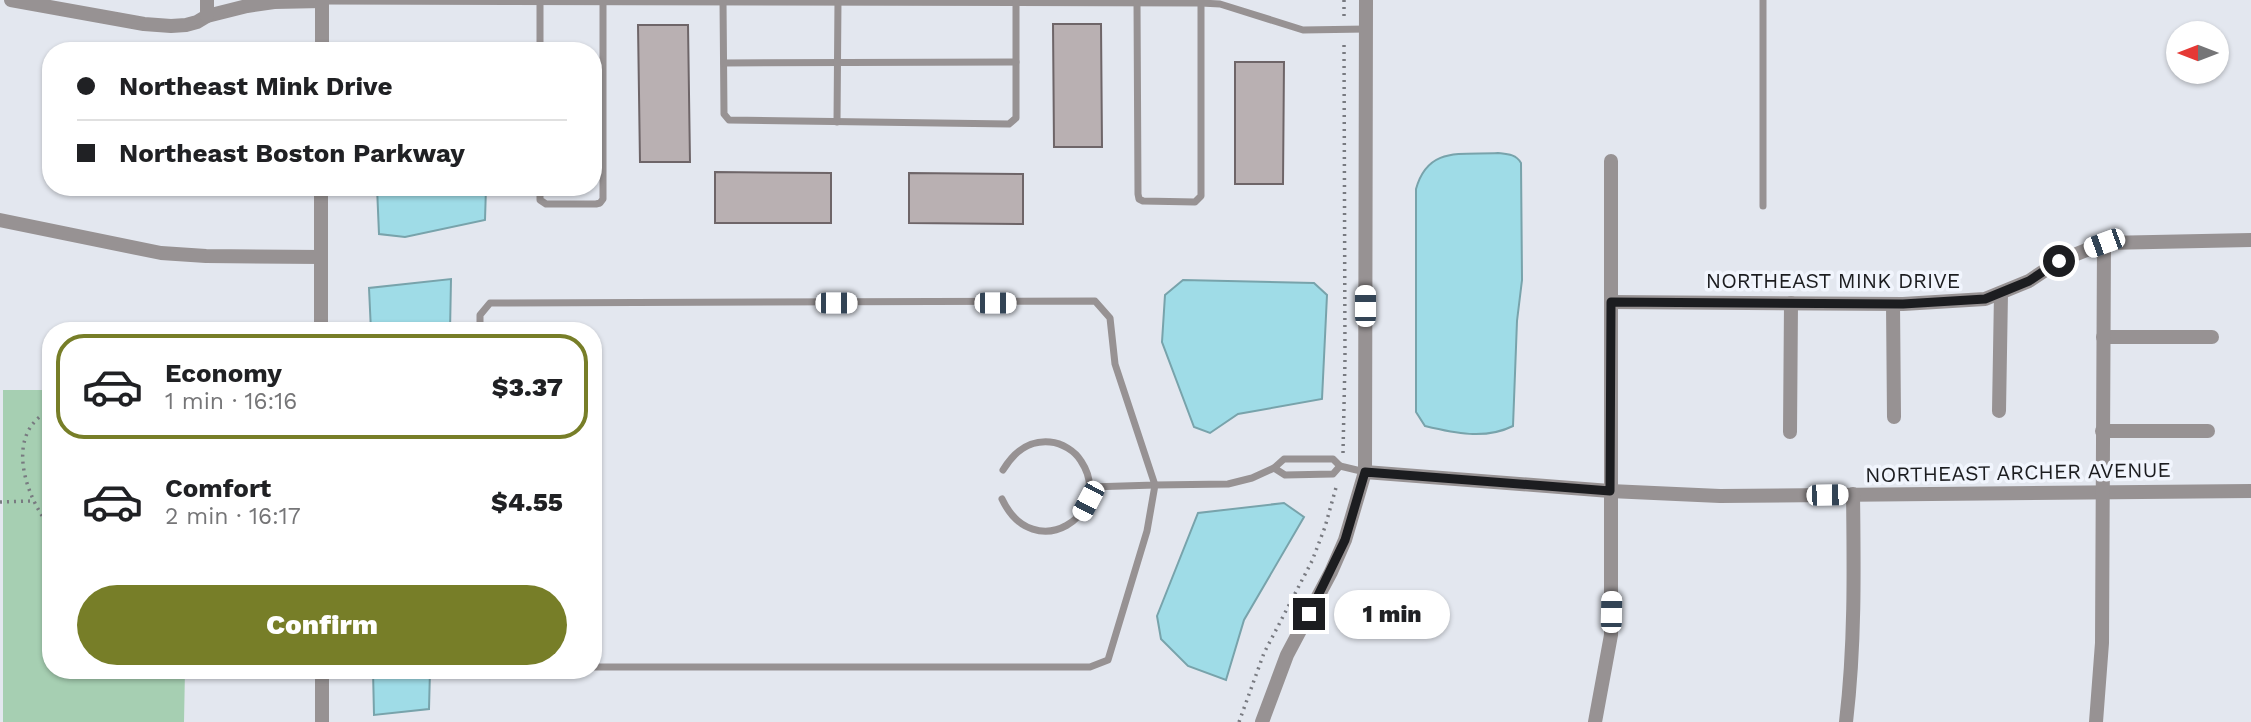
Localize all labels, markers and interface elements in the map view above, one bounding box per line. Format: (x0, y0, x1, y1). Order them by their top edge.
north arrow (2166, 21, 2230, 84)
map controls (2166, 21, 2229, 84)
text: Northeast Mink Drive (119, 71, 393, 101)
text: Northeast Boston Parkway (119, 138, 465, 168)
car (2081, 226, 2128, 260)
route start (2043, 245, 2075, 277)
street label: NORTHEAST MINK DRIVE (1706, 268, 1960, 293)
car (1355, 285, 1376, 327)
car (816, 293, 858, 314)
car (975, 293, 1017, 314)
icon: car (81, 355, 144, 418)
text: Economy (165, 358, 282, 388)
text: $3.37 (492, 372, 563, 402)
text: 1 min · 16:16 (165, 388, 297, 415)
street label: NORTHEAST ARCHER AVENUE (1865, 457, 2171, 487)
icon: car (81, 470, 144, 533)
text: Comfort (165, 473, 271, 503)
car (1069, 478, 1108, 524)
car (1806, 484, 1849, 506)
text: $4.55 (491, 487, 563, 517)
text: 2 min · 16:17 (165, 503, 301, 530)
button: Confirm (77, 585, 567, 665)
callout: 1 min (1334, 590, 1449, 638)
car (1601, 591, 1622, 633)
route end (1293, 598, 1325, 630)
text: 1 min (1362, 601, 1422, 628)

